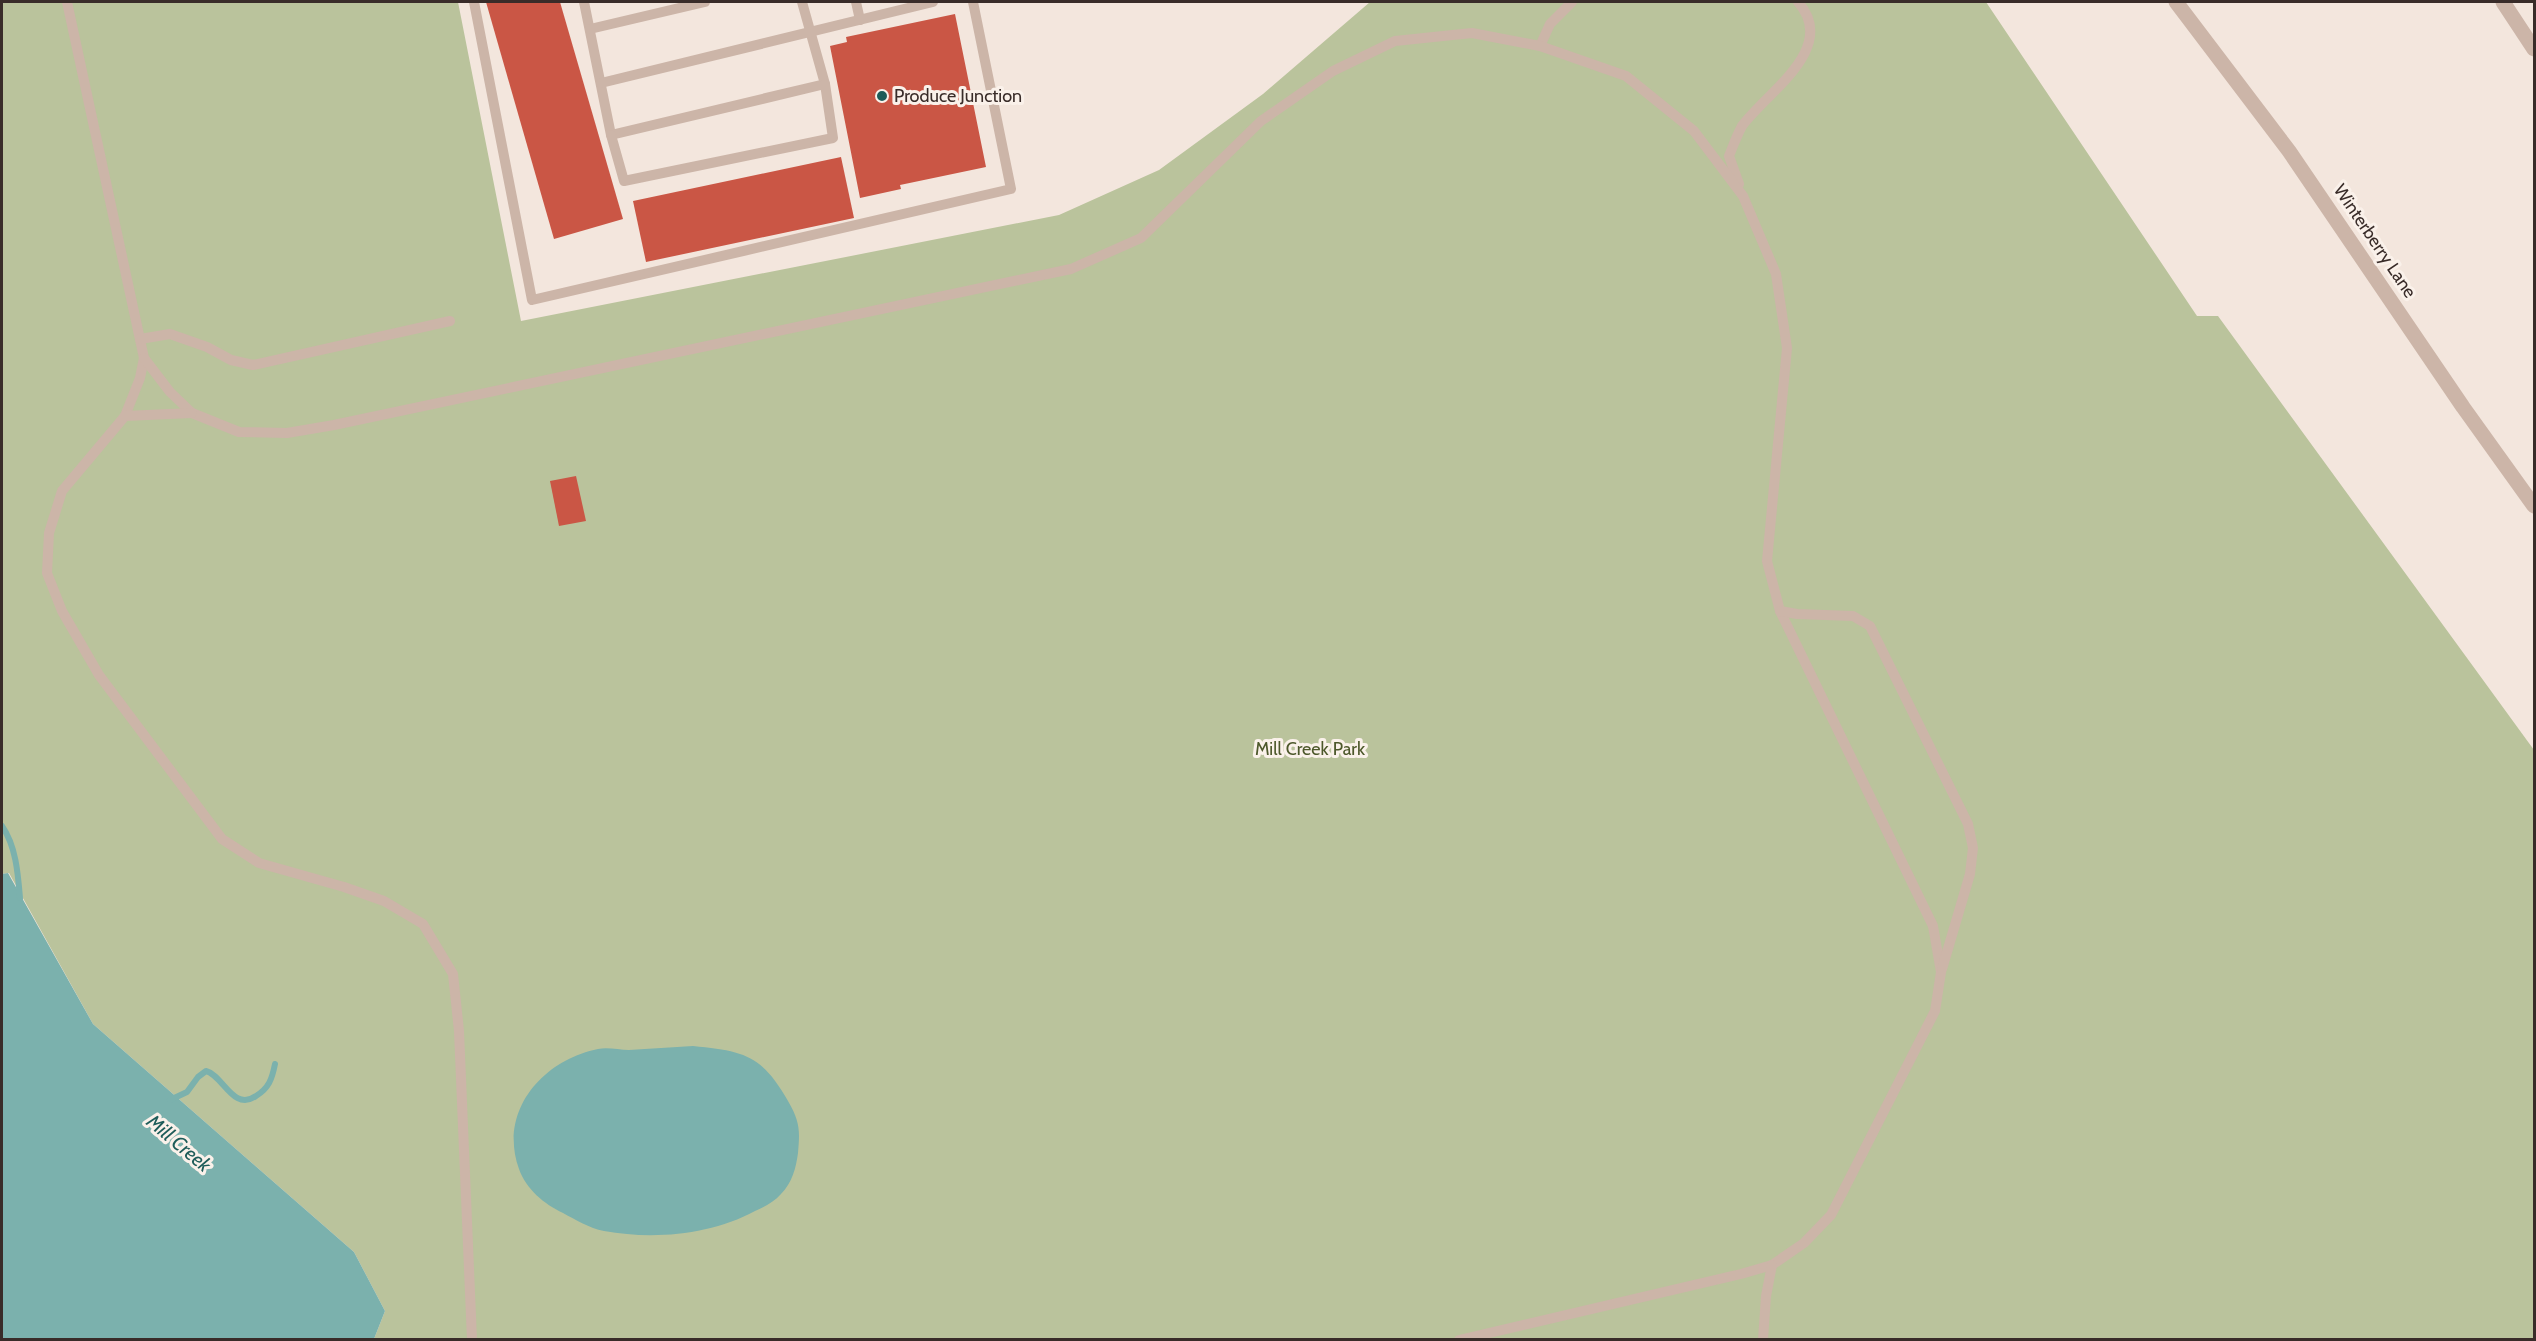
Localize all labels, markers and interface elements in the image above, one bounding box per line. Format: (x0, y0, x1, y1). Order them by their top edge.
place label: Produce Junction (894, 85, 1022, 107)
marker: Produce Junction (875, 89, 889, 103)
street label: Winterberry Lane (2329, 180, 2421, 302)
park label: Mill Creek Park (1255, 738, 1366, 760)
water label: Mill Creek (141, 1109, 217, 1178)

